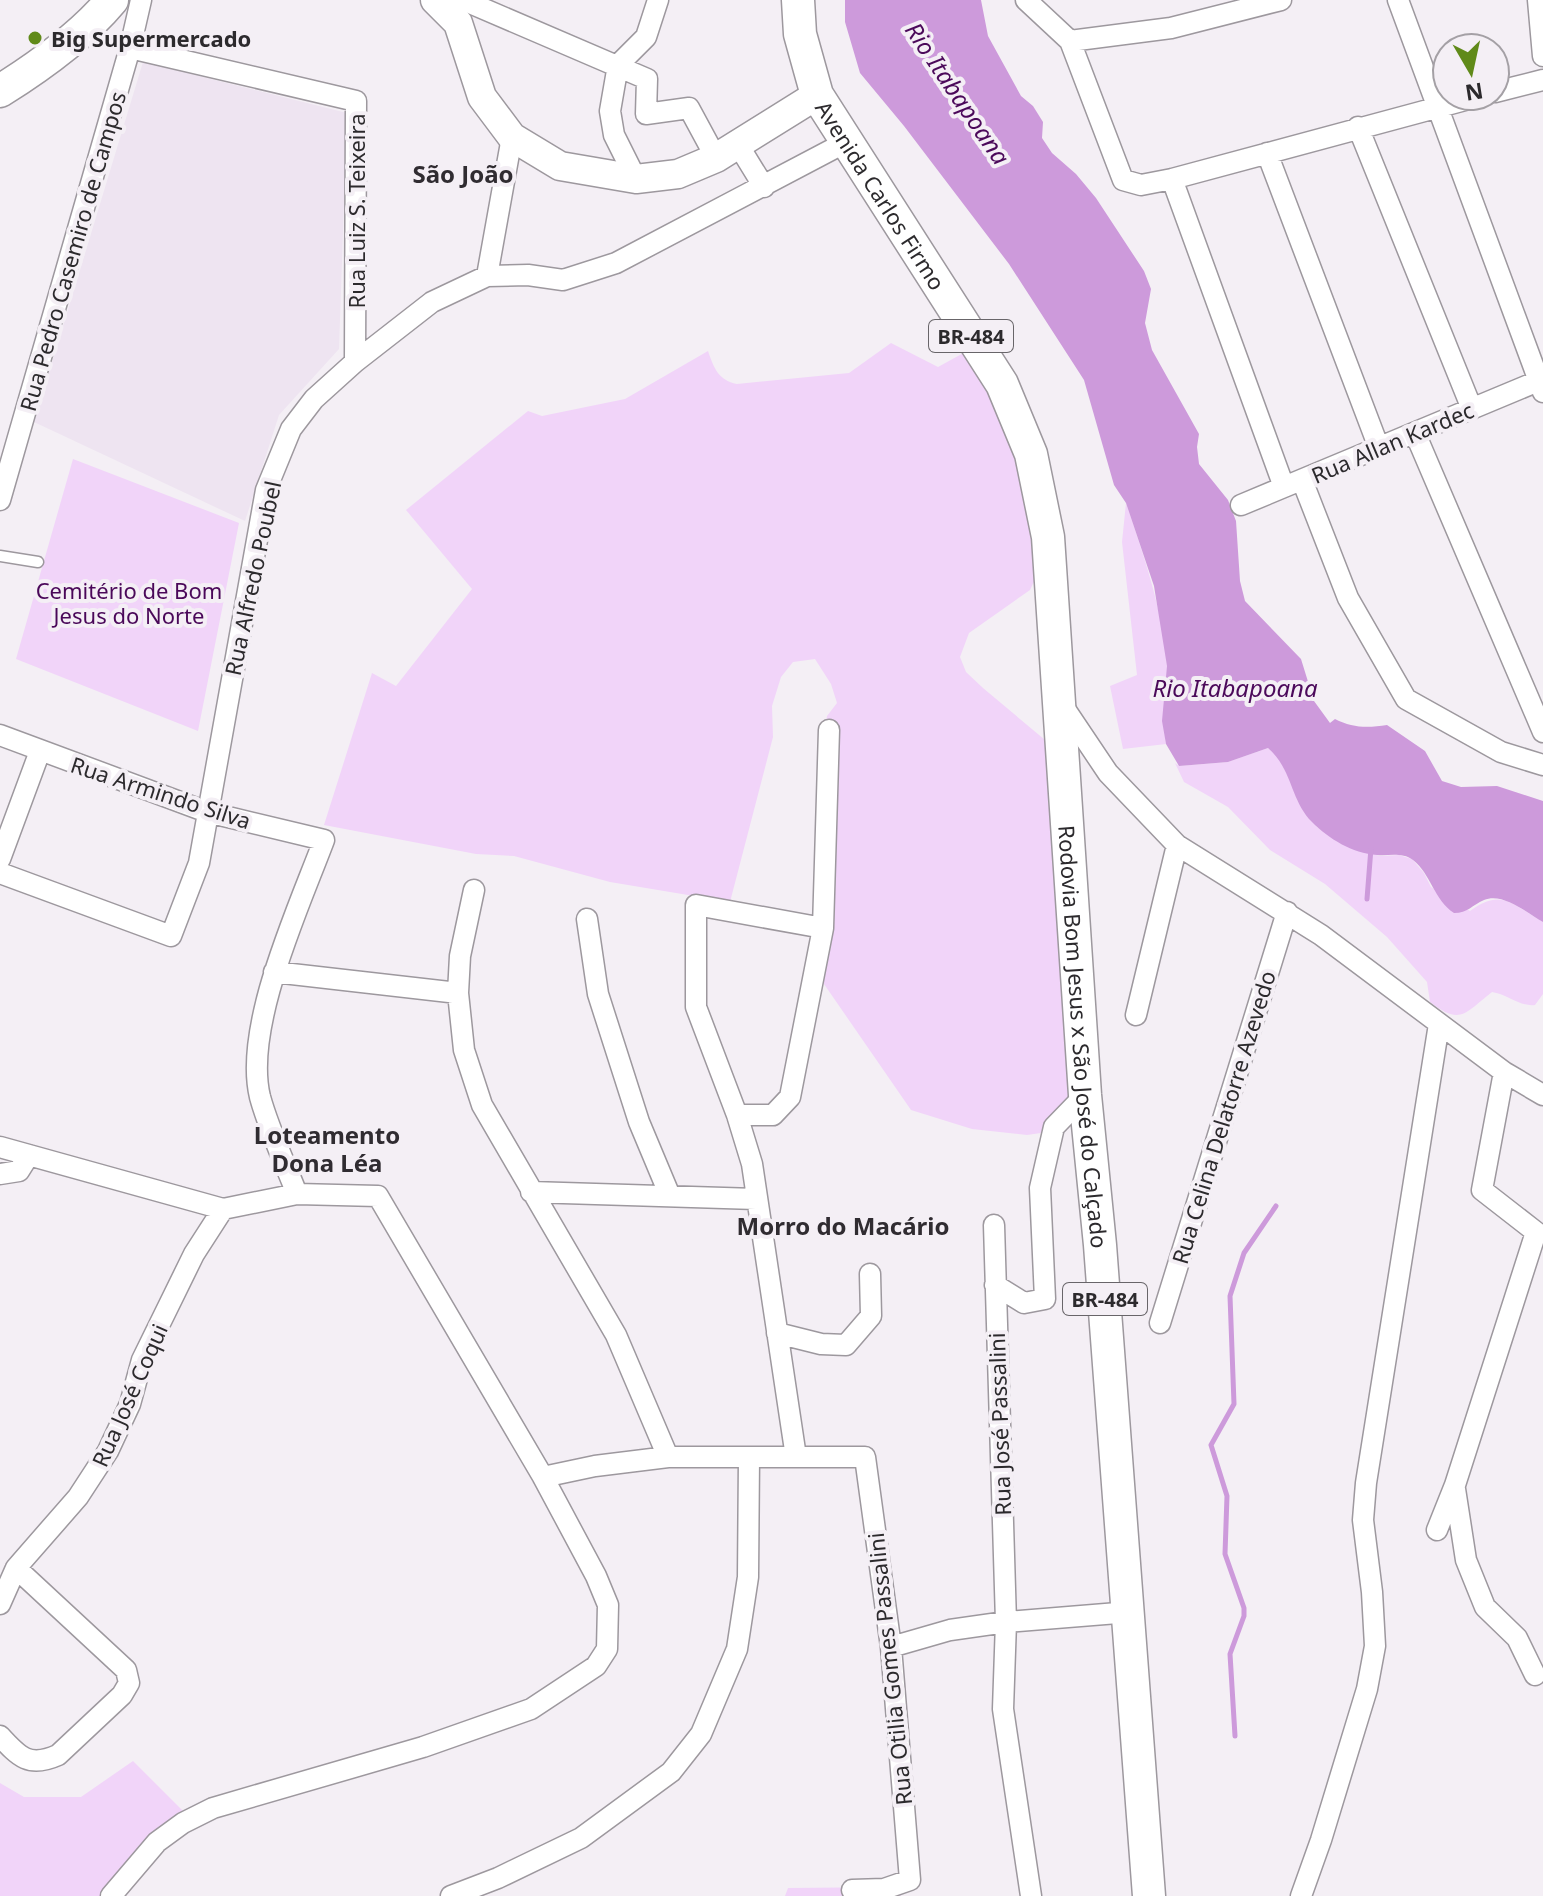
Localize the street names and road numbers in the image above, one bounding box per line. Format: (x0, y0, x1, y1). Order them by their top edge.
street label: Rua Pedro Casemiro de Campos (12, 88, 132, 414)
street label: Avenida Carlos Firmo (809, 94, 953, 295)
street label: Rua Luiz S. Teixeira (341, 114, 371, 308)
road number: BR-484 (929, 320, 1013, 352)
street label: Rua Allan Kardec (1306, 394, 1478, 490)
street label: Rua Alfredo Poubel (217, 478, 287, 678)
street label: Rua Armindo Silva (67, 749, 255, 835)
street label: Rodovia Bom Jesus x São José do Calçado (1052, 824, 1115, 1250)
street label: Rua Celina Delatorre Azevedo (1164, 967, 1282, 1267)
road number: BR-484 (1063, 1283, 1147, 1315)
street label: Rua José Coqui (84, 1319, 174, 1471)
street label: Rua José Passalini (981, 1332, 1017, 1516)
street label: Rua Otilia Gomes Passalini (860, 1531, 918, 1807)

